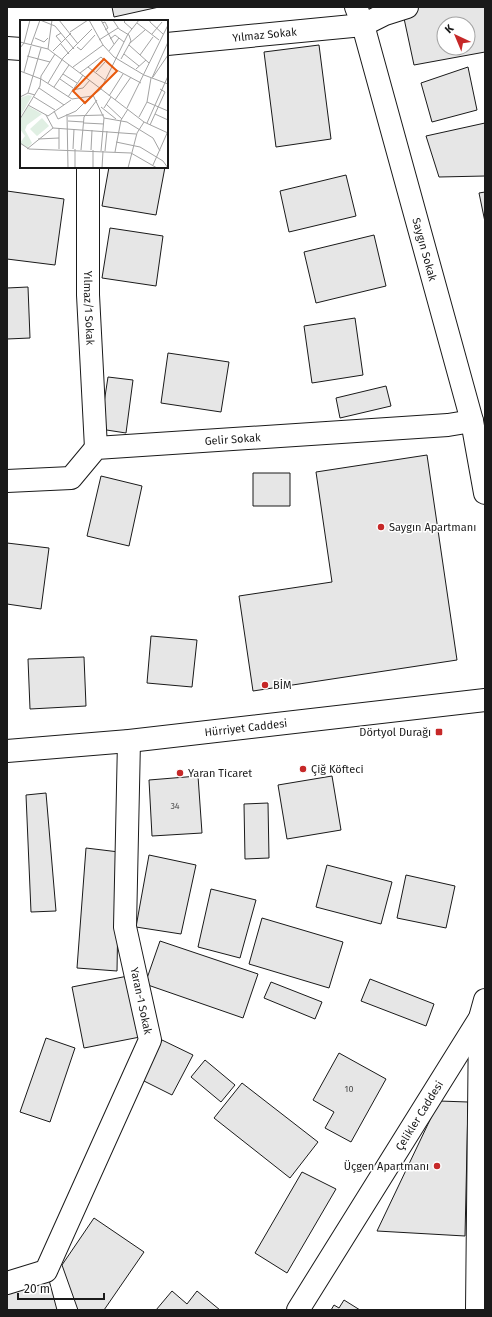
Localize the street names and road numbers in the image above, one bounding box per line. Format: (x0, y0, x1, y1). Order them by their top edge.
street label: Yılmaz Sokak (232, 25, 298, 44)
street label: Saygın Sokak (410, 216, 440, 283)
street label: Yılmaz/1 Sokak (81, 271, 97, 346)
street label: Gelir Sokak (204, 431, 261, 447)
street label: Hürriyet Caddesi (204, 716, 288, 739)
street label: Yaran-1 Sokak (128, 966, 155, 1036)
street label: Çelikler Caddesi (393, 1078, 446, 1153)

